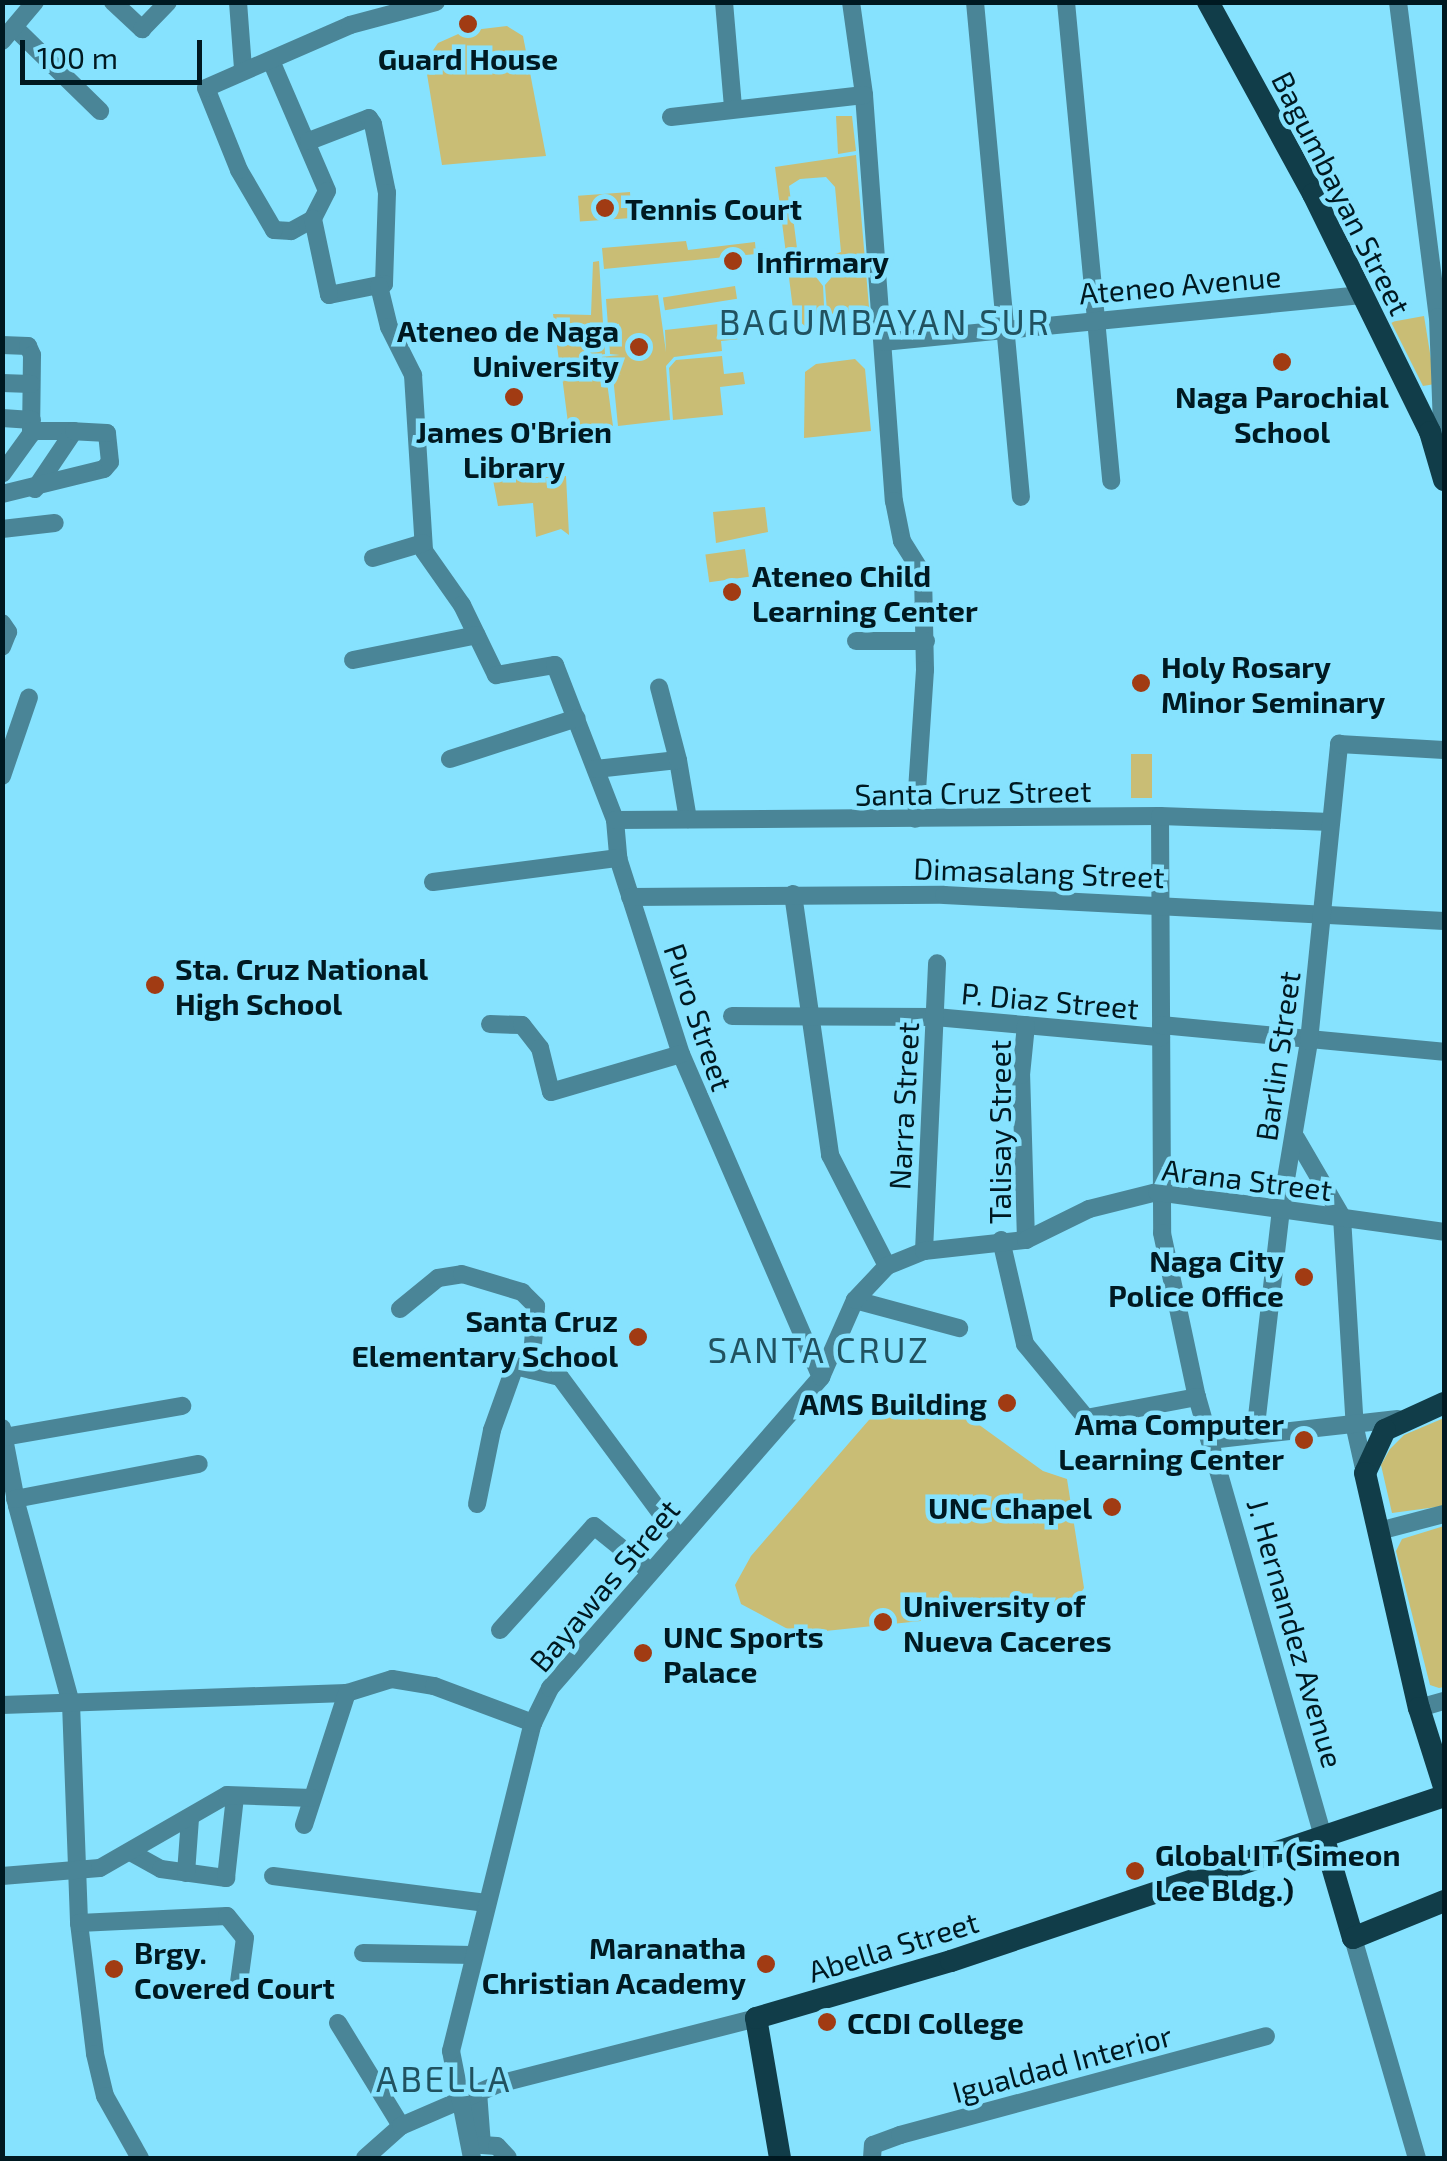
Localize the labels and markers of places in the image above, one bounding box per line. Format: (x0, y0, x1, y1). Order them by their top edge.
marker: Guard House (457, 13, 479, 35)
place label: Guard House (378, 40, 558, 76)
place label: Tennis Court (625, 190, 802, 226)
marker: Tennis Court (594, 197, 616, 219)
place label: Infirmary (756, 243, 889, 279)
marker: Infirmary (720, 248, 746, 274)
place label: Ateneo de Naga University (397, 312, 619, 382)
marker: Ateneo de Naga University (628, 336, 650, 358)
marker: Naga Parochial School (1271, 351, 1293, 373)
place label: Naga Parochial School (1175, 378, 1389, 448)
marker: James O'Brien Library (503, 386, 525, 408)
place label: James O'Brien Library (416, 413, 612, 484)
place label: Ateneo Child Learning Center (752, 557, 978, 628)
marker: Ateneo Child Learning Center (721, 581, 743, 603)
place label: Holy Rosary Minor Seminary (1161, 648, 1386, 718)
marker: Holy Rosary Minor Seminary (1130, 672, 1152, 694)
place label: Sta. Cruz National High School (175, 950, 428, 1020)
marker: Sta. Cruz National High School (144, 974, 166, 996)
place label: Naga City Police Office (1108, 1242, 1284, 1312)
marker: Naga City Police Office (1293, 1266, 1315, 1288)
place label: Santa Cruz Elementary School (351, 1302, 618, 1372)
marker: Santa Cruz Elementary School (627, 1326, 649, 1348)
place label: AMS Building (799, 1385, 987, 1421)
marker: AMS Building (996, 1392, 1018, 1414)
place label: Ama Computer Learning Center (1058, 1405, 1284, 1476)
marker: Ama Computer Learning Center (1293, 1429, 1315, 1451)
place label: UNC Chapel (928, 1489, 1092, 1525)
marker: UNC Chapel (1101, 1496, 1123, 1518)
place label: University of Nueva Caceres (903, 1587, 1112, 1658)
marker: University of Nueva Caceres (872, 1611, 894, 1633)
place label: UNC Sports Palace (663, 1618, 824, 1688)
marker: UNC Sports Palace (632, 1642, 654, 1664)
place label: Global IT (Simeon Lee Bldg.) (1155, 1836, 1402, 1906)
marker: Global IT (Simeon Lee Bldg.) (1124, 1860, 1146, 1882)
place label: Maranatha Christian Academy (481, 1929, 746, 2000)
place label: Brgy. Covered Court (134, 1934, 335, 2004)
marker: Maranatha Christian Academy (755, 1953, 777, 1975)
marker: Brgy. Covered Court (103, 1958, 125, 1980)
place label: CCDI College (847, 2004, 1024, 2040)
marker: CCDI College (816, 2011, 838, 2033)

